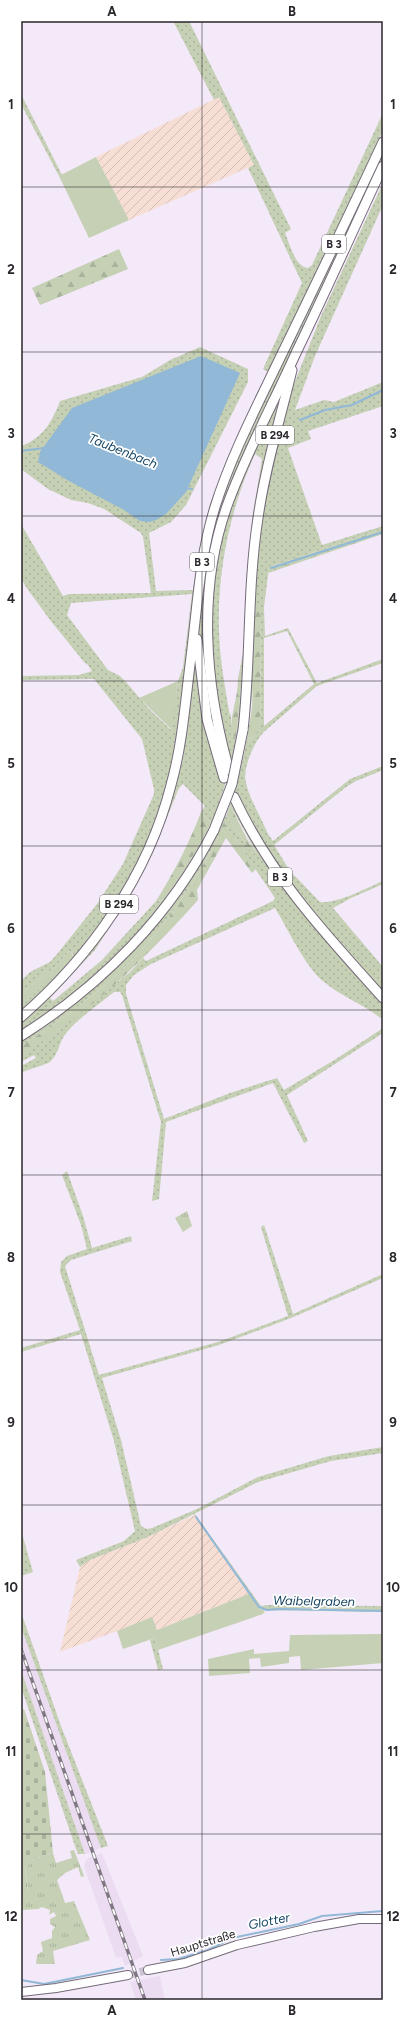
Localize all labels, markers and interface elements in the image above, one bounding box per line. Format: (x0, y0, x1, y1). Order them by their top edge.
text: A (107, 4, 117, 19)
text: B (288, 4, 296, 19)
text: 1 (8, 97, 14, 112)
text: 1 (390, 97, 396, 112)
road number: B 3 (322, 235, 346, 253)
text: 2 (7, 262, 15, 277)
text: 2 (389, 262, 397, 277)
text: 3 (7, 426, 15, 441)
road number: B 294 (256, 426, 294, 444)
text: 3 (389, 426, 397, 441)
water label: Taubenbach (86, 430, 160, 472)
road number: B 3 (190, 553, 214, 571)
text: 4 (7, 591, 15, 606)
text: 4 (389, 591, 397, 606)
text: 5 (7, 756, 15, 771)
text: 5 (389, 756, 397, 771)
road number: B 3 (268, 868, 292, 886)
road number: B 294 (100, 895, 138, 913)
text: 6 (7, 921, 15, 936)
text: 6 (389, 921, 397, 936)
text: 7 (7, 1085, 15, 1100)
text: 7 (389, 1085, 397, 1100)
text: 8 (7, 1250, 15, 1265)
text: 8 (389, 1250, 397, 1265)
text: 9 (7, 1415, 15, 1430)
text: 9 (389, 1415, 397, 1430)
text: 10 (4, 1580, 18, 1595)
text: 10 (386, 1580, 400, 1595)
water label: Waibelgraben (273, 1593, 355, 1609)
text: 11 (6, 1744, 16, 1759)
text: 11 (388, 1744, 398, 1759)
text: 12 (4, 1909, 18, 1924)
text: 12 (386, 1909, 400, 1924)
water label: Glotter (247, 1910, 292, 1932)
street label: Hauptstraße (169, 1926, 238, 1960)
text: A (107, 2003, 117, 2018)
text: B (288, 2003, 296, 2018)

